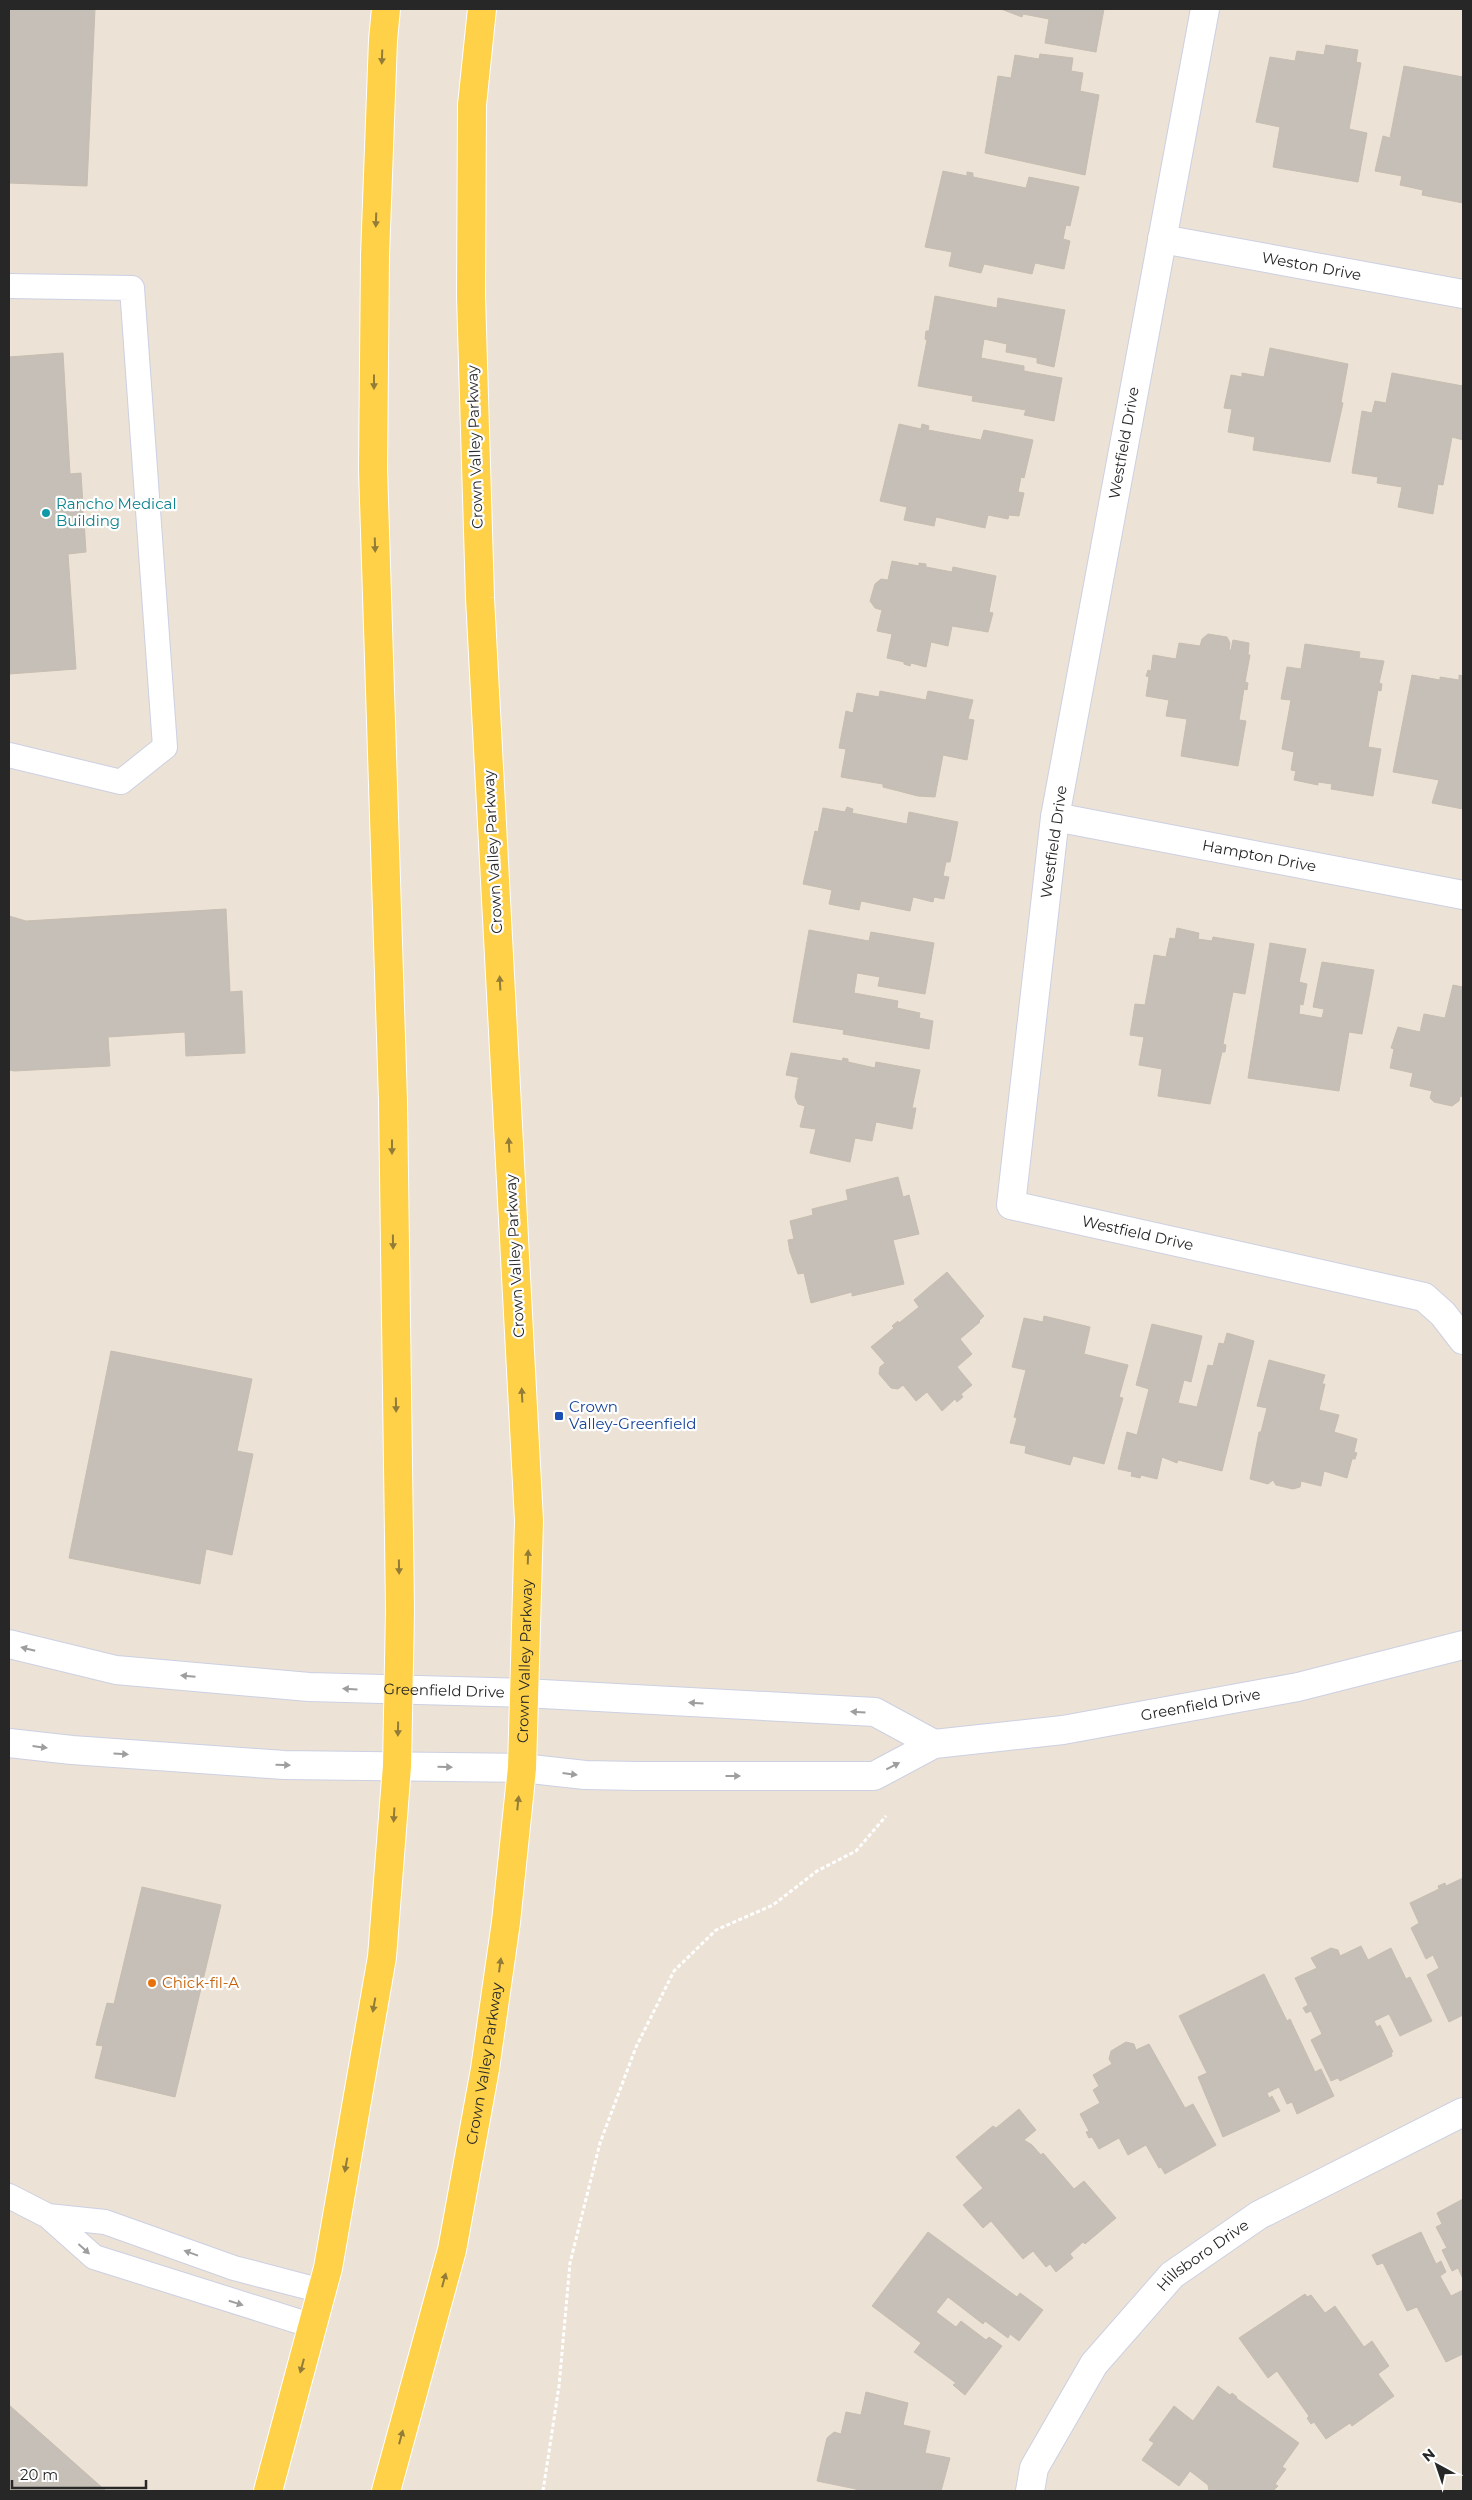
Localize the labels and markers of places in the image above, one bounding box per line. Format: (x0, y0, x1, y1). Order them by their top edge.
place label: Rancho Medical Building (56, 494, 177, 530)
marker: Rancho Medical Building (40, 507, 52, 519)
place label: Crown Valley-Greenfield (569, 1397, 696, 1433)
marker: Crown Valley-Greenfield (553, 1410, 565, 1422)
place label: Chick-fil-A (162, 1973, 239, 1992)
marker: Chick-fil-A (146, 1977, 158, 1989)

